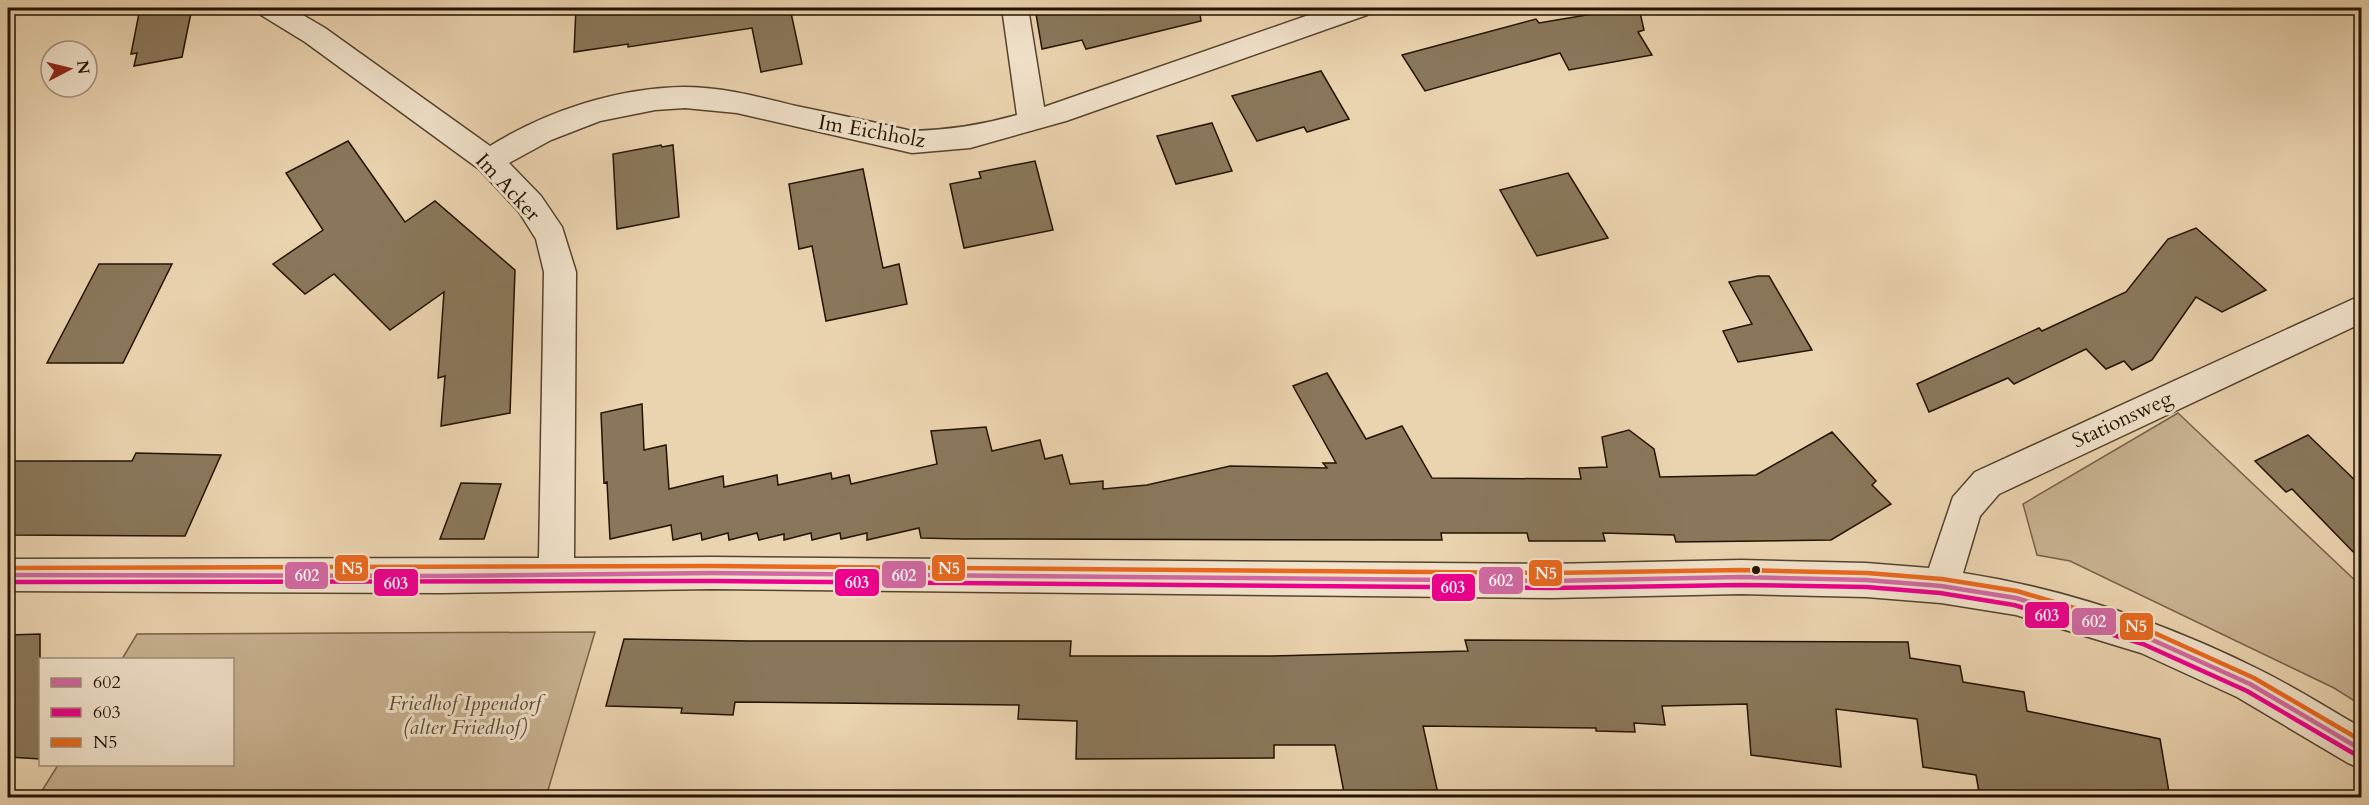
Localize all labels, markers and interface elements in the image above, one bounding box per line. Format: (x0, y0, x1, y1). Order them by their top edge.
north arrow (39, 39, 99, 99)
text: N (71, 59, 95, 76)
street label: Im Eichholz (816, 108, 928, 155)
street label: Im Acker (469, 147, 547, 228)
street label: Stationsweg (2067, 384, 2177, 455)
line badge: N5 (334, 554, 369, 582)
line badge: N5 (931, 554, 966, 582)
text: N5 (341, 558, 363, 580)
text: N5 (938, 558, 960, 580)
line badge: N5 (1528, 559, 1563, 587)
line badge: 602 (881, 560, 927, 589)
line badge: 602 (284, 561, 329, 590)
text: N5 (1535, 563, 1557, 585)
unlabelled marker (1750, 564, 1762, 576)
text: 602 (295, 565, 319, 587)
text: 602 (892, 565, 916, 587)
line badge: 602 (1478, 566, 1524, 595)
line badge: 603 (373, 568, 419, 597)
line badge: 603 (834, 568, 880, 597)
text: 602 (1489, 570, 1513, 592)
text: 603 (845, 572, 869, 594)
text: 603 (384, 573, 408, 595)
line badge: 603 (1431, 573, 1476, 602)
text: 603 (1441, 577, 1465, 599)
line badge: 603 (2024, 601, 2070, 629)
text: 603 (2035, 605, 2059, 627)
line badge: 602 (2071, 607, 2117, 636)
text: 602 (2082, 611, 2106, 633)
line badge: N5 (2119, 612, 2154, 641)
text: N5 (2125, 616, 2147, 638)
legend (39, 658, 234, 766)
text: 602 (93, 670, 121, 695)
park label: Friedhof Ippendorf (alter Friedhof) (389, 689, 546, 742)
text: 603 (93, 700, 121, 725)
text: N5 (93, 730, 118, 755)

